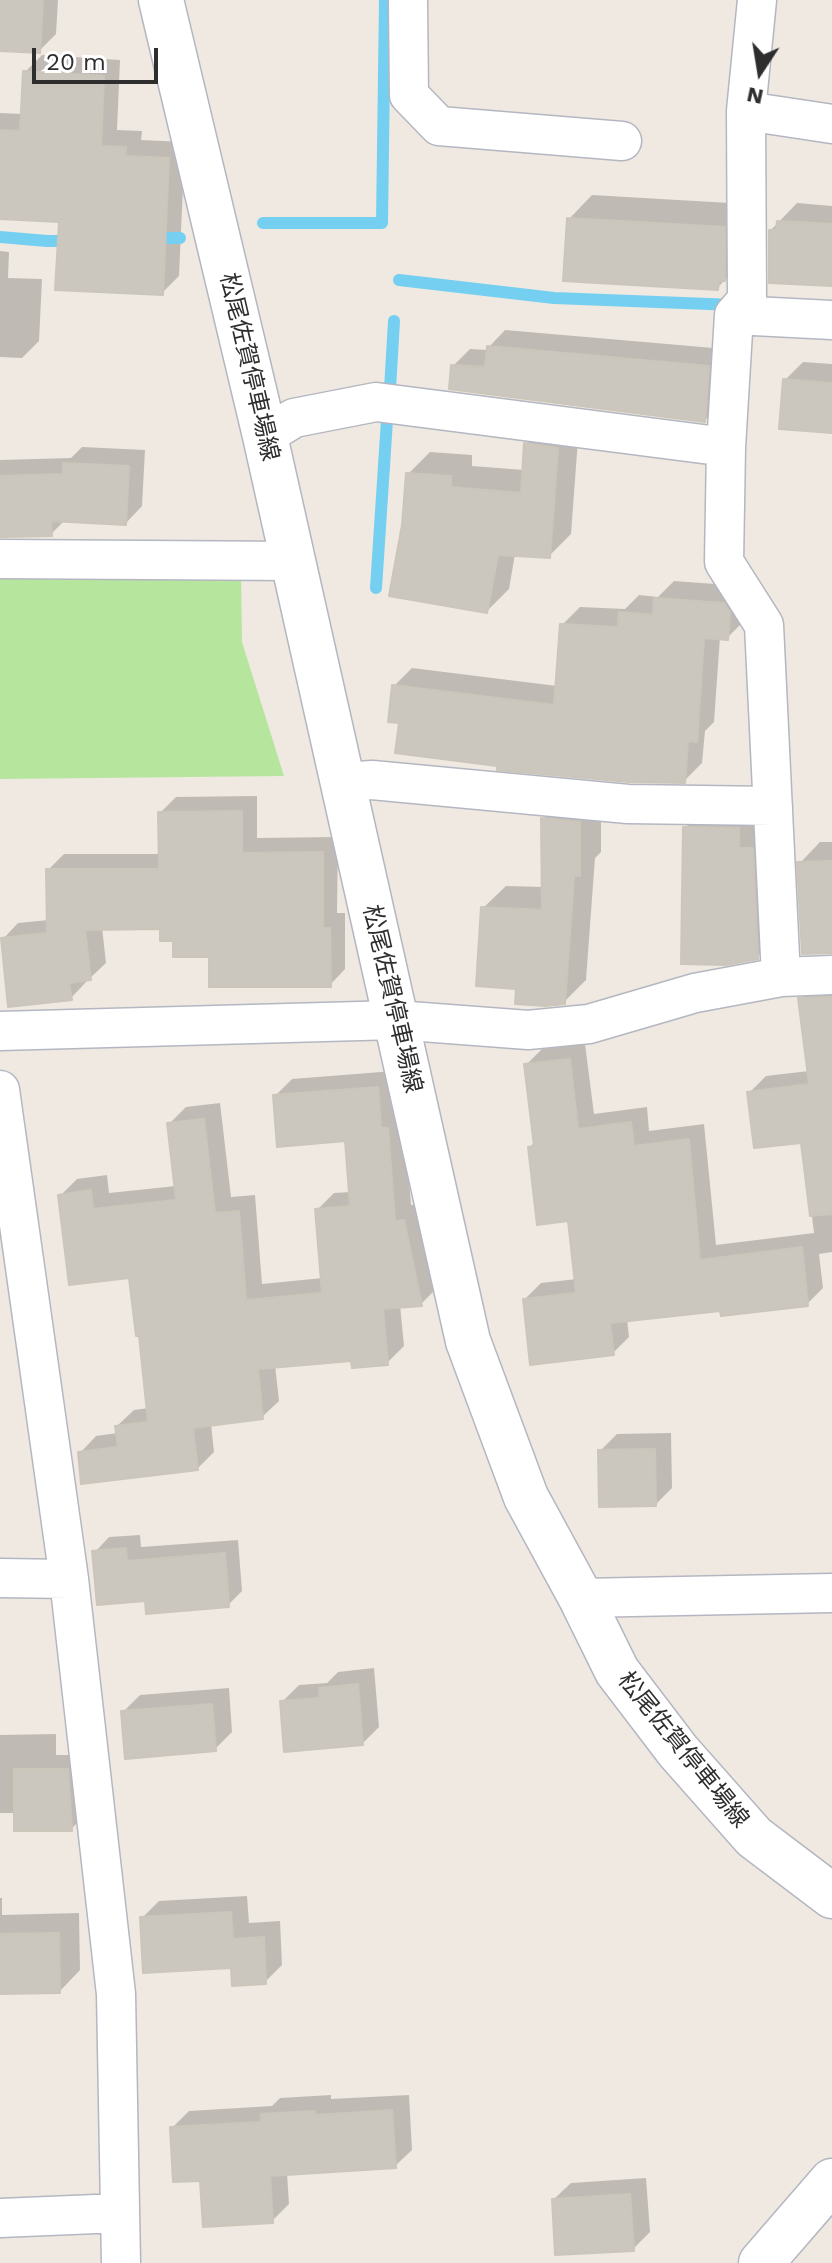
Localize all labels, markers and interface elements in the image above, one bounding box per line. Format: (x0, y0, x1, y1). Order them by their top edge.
scale bar (36, 32, 162, 82)
north arrow (720, 32, 800, 112)
text: 20 m (46, 48, 106, 76)
text: N (744, 82, 765, 110)
street label: 松尾佐賀停車場線 (213, 270, 285, 464)
street label: 松尾佐賀停車場線 (356, 902, 428, 1096)
street label: 松尾佐賀停車場線 (611, 1666, 755, 1834)

